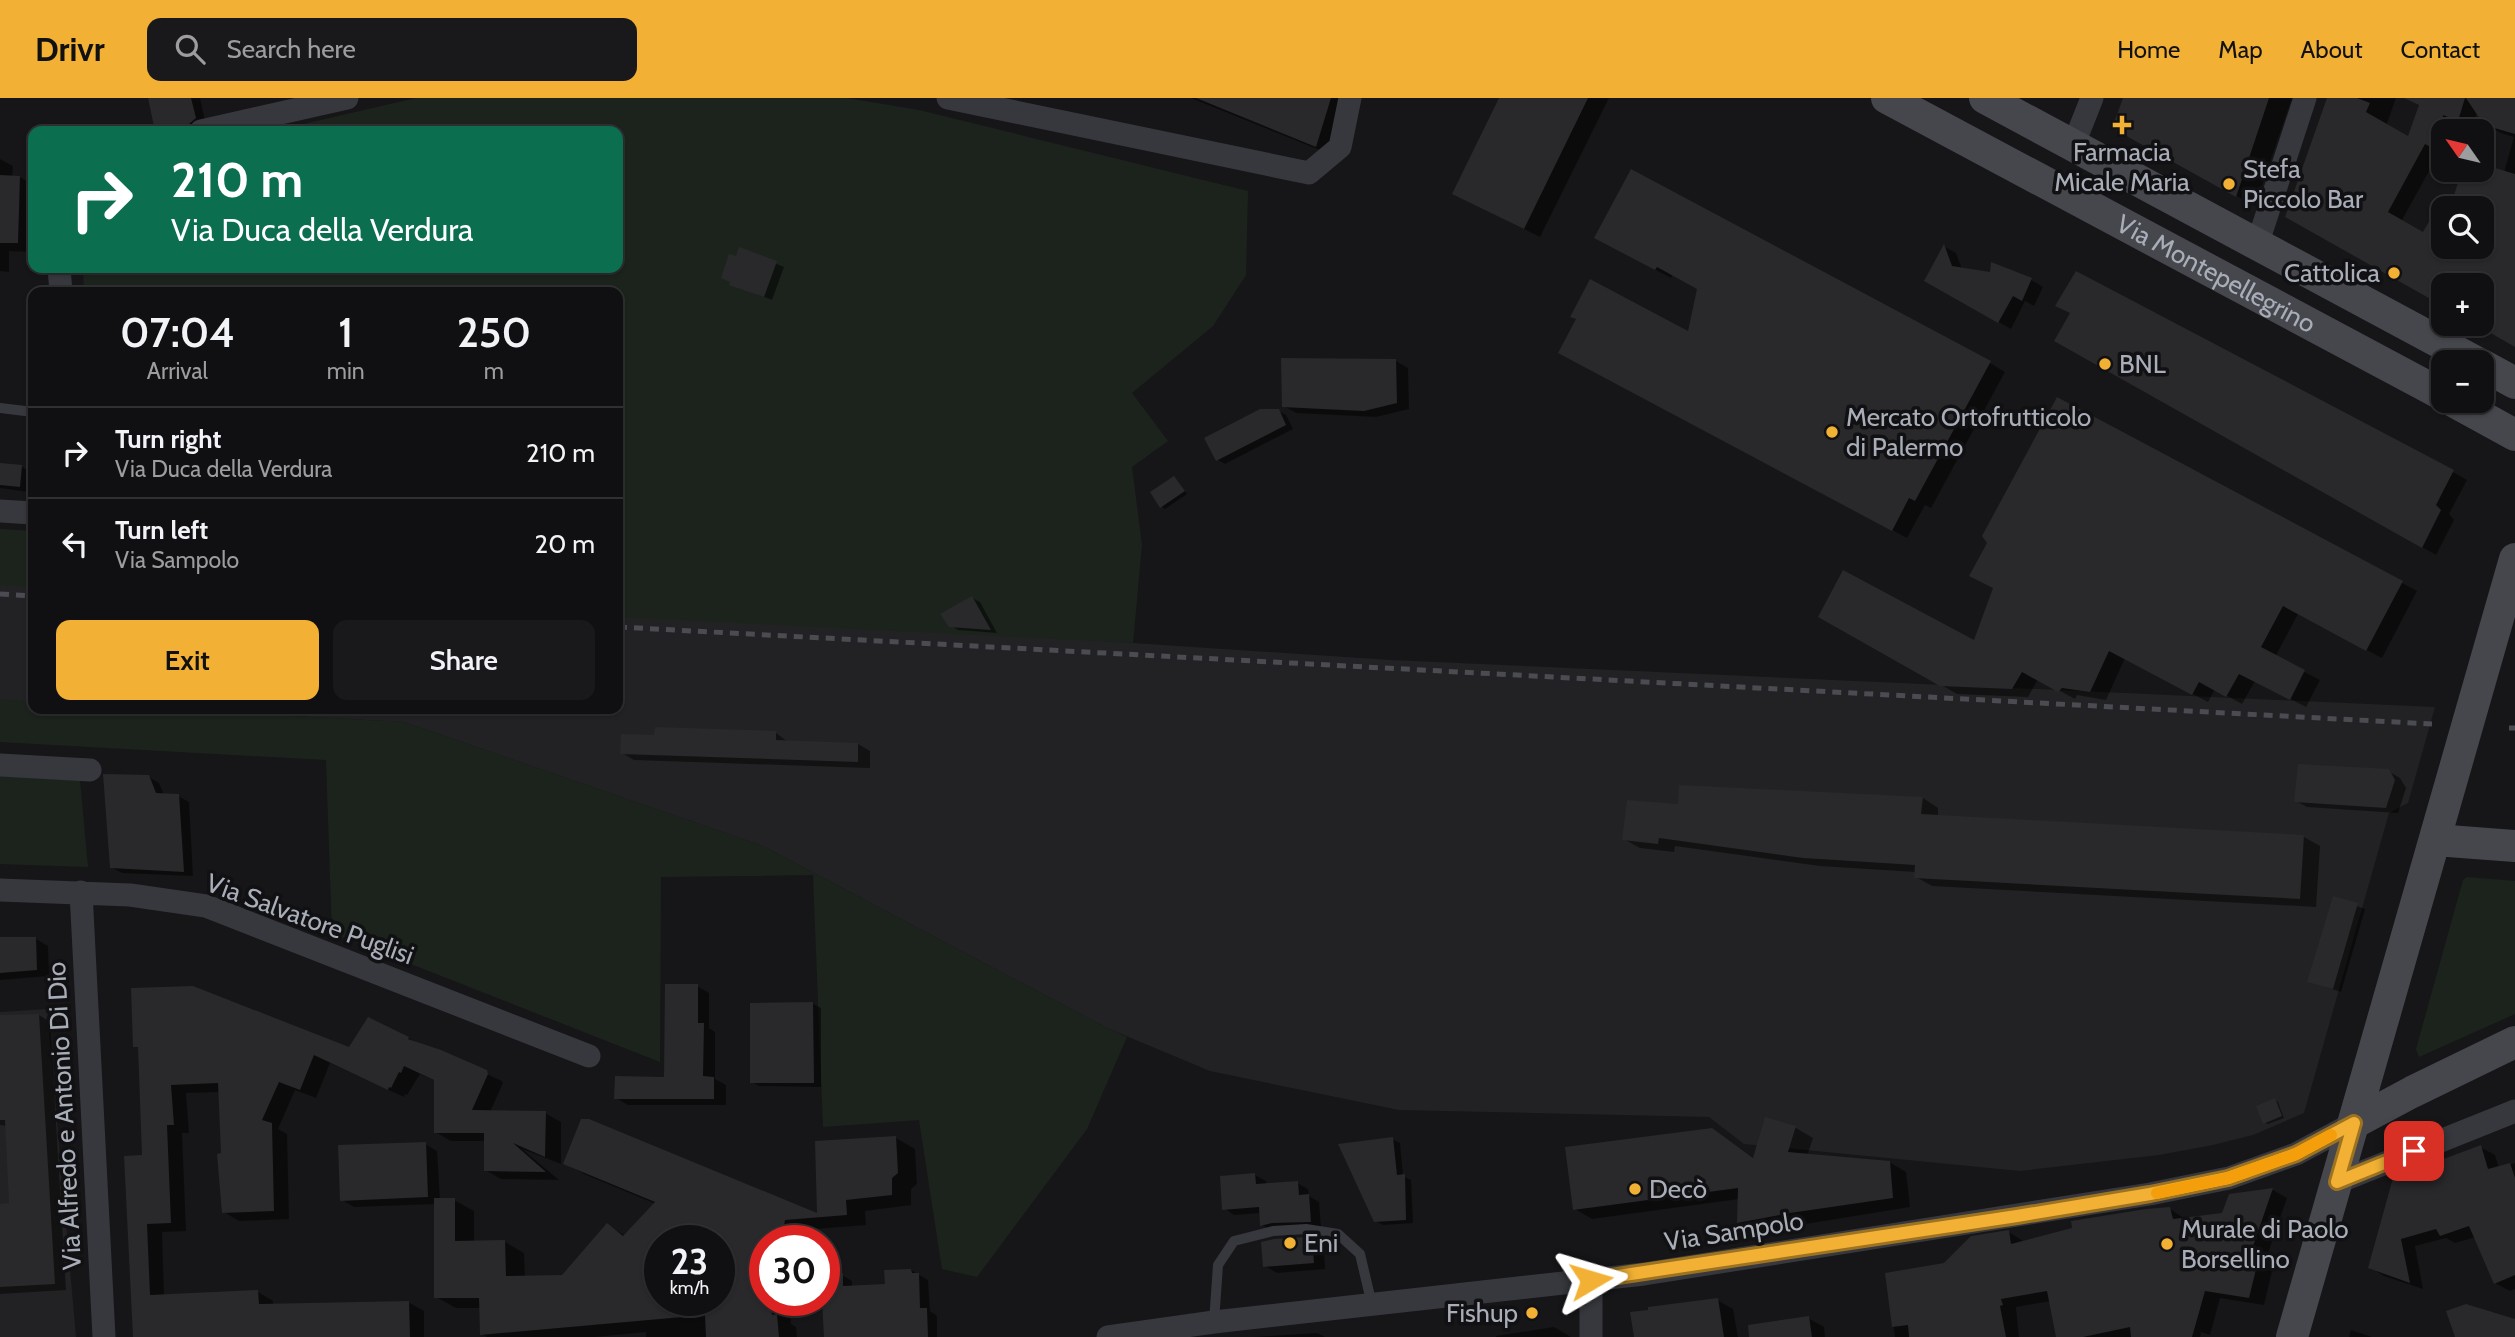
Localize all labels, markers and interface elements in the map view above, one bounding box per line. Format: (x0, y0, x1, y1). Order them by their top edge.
search box (147, 18, 637, 81)
text: Drivr (35, 29, 105, 69)
icon: search (171, 30, 209, 68)
text: Search here (227, 33, 356, 65)
text: Home (2117, 35, 2180, 64)
text: Map (2218, 35, 2263, 64)
text: About (2301, 35, 2363, 64)
text: Contact (2401, 35, 2480, 64)
marker: Farmacia Micale Maria (2114, 117, 2130, 133)
north arrow (2431, 119, 2494, 182)
map controls (2431, 119, 2494, 413)
place label: Farmacia Micale Maria (2054, 136, 2190, 198)
text: 210 m (171, 150, 303, 209)
place label: Stefa Piccolo Bar (2243, 153, 2364, 215)
icon: right (56, 154, 147, 245)
marker: Stefa Piccolo Bar (2221, 176, 2237, 192)
button: search (2431, 196, 2494, 259)
street label: Via Montepellegrino (2111, 208, 2321, 340)
text: Via Duca della Verdura (171, 210, 473, 249)
place label: Cattolica (2284, 257, 2381, 289)
marker: Cattolica (2386, 265, 2402, 281)
button: + (2431, 273, 2494, 336)
text: 07:04 (120, 306, 235, 358)
text: 1 (338, 306, 353, 358)
text: 250 (457, 306, 531, 358)
place label: BNL (2119, 348, 2166, 380)
button: − (2431, 350, 2494, 413)
marker: BNL (2097, 356, 2113, 372)
text: Arrival (147, 357, 208, 385)
text: min (327, 357, 365, 385)
text: m (484, 357, 504, 385)
place label: Mercato Ortofrutticolo di Palermo (1846, 401, 2091, 463)
text: Turn right (115, 423, 221, 455)
marker: Mercato Ortofrutticolo di Palermo (1824, 424, 1840, 440)
icon: right (56, 434, 94, 472)
text: 210 m (526, 437, 595, 469)
text: Via Duca della Verdura (115, 455, 332, 483)
text: Turn left (115, 514, 208, 546)
icon: left (56, 525, 94, 563)
text: 20 m (535, 528, 595, 560)
text: Via Sampolo (115, 546, 239, 574)
button: Exit (56, 620, 319, 700)
button: Share (333, 620, 595, 700)
street label: Via Salvatore Puglisi (202, 867, 418, 971)
street label: Via Alfredo e Antonio Di Dio (40, 961, 88, 1271)
pin (2384, 1121, 2444, 1181)
icon: arrive (2395, 1132, 2433, 1170)
place label: Decò (1649, 1173, 1707, 1205)
marker: Decò (1627, 1181, 1643, 1197)
street label: Via Sampolo (1662, 1204, 1806, 1258)
place label: Murale di Paolo Borsellino (2181, 1213, 2349, 1275)
speed limit sign: 30 (749, 1225, 840, 1316)
place label: Eni (1304, 1227, 1338, 1259)
marker: Eni (1282, 1235, 1298, 1251)
marker: Murale di Paolo Borsellino (2159, 1236, 2175, 1252)
text: 23 (671, 1240, 708, 1283)
position arrow (1554, 1243, 1628, 1317)
text: km/h (670, 1277, 709, 1299)
place label: Fishup (1446, 1297, 1518, 1329)
marker: Fishup (1524, 1305, 1540, 1321)

